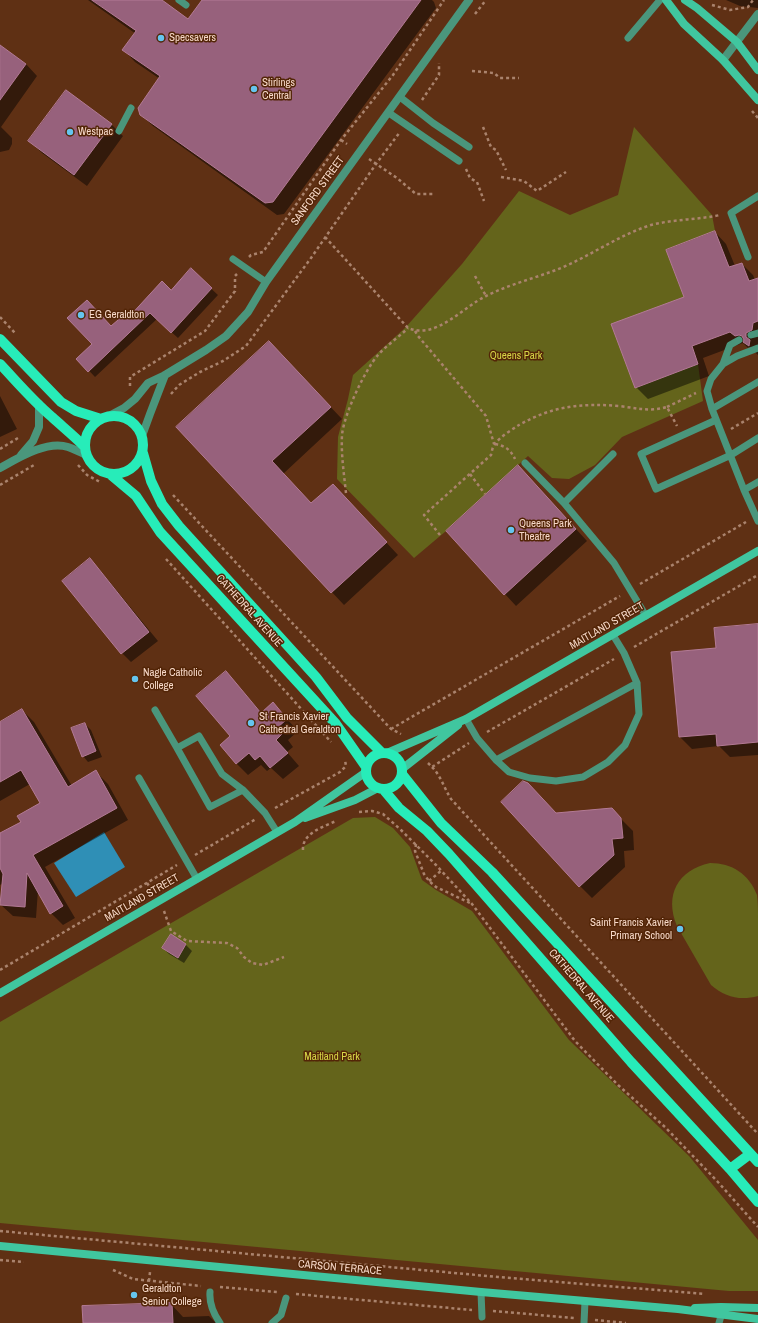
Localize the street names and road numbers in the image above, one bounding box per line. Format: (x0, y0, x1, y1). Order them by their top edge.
street label: SANFORD STREET (289, 154, 347, 228)
street label: CATHEDRAL AVENUE (213, 572, 285, 650)
street label: MAITLAND STREET (567, 599, 647, 653)
street label: MAITLAND STREET (102, 871, 182, 925)
street label: CATHEDRAL AVENUE (546, 947, 616, 1025)
street label: CARSON TERRACE (297, 1258, 383, 1278)

